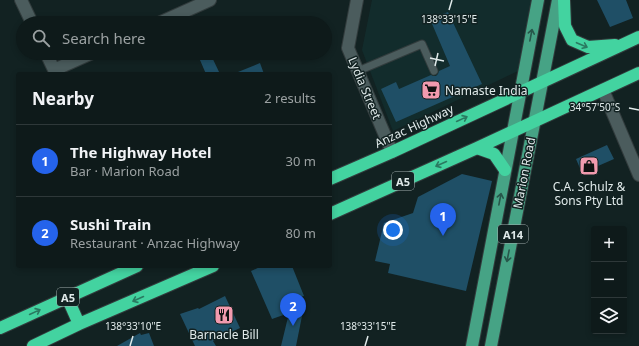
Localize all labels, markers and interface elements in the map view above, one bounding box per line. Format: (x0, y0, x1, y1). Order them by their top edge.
text: 138°33'15"E (421, 12, 477, 26)
search box (16, 16, 332, 60)
icon: search (30, 27, 52, 49)
text: Search here (62, 28, 145, 48)
one-way arrow (527, 28, 535, 41)
one-way arrow (576, 41, 588, 49)
street label: Lydia Street (344, 54, 386, 122)
supermarket icon: Namaste India (420, 79, 442, 101)
place label: Namaste India (445, 82, 527, 99)
text: Nearby (32, 87, 94, 110)
text: 2 results (264, 89, 316, 107)
street label: Anzac Highway (372, 100, 457, 152)
text: 34°57'50"S (570, 100, 621, 114)
one-way arrow (456, 115, 468, 122)
street label: Marion Road (509, 136, 539, 210)
text: The Highway Hotel (70, 142, 212, 162)
text: 1 (41, 152, 49, 170)
text: 30 m (286, 152, 316, 170)
shop icon: C.A. Schulz & Sons Pty Ltd (578, 155, 600, 177)
one-way arrow (435, 161, 447, 168)
text: Bar · Marion Road (70, 162, 180, 180)
road number: A5 (392, 172, 414, 190)
place label: C.A. Schulz & Sons Pty Ltd (553, 178, 626, 209)
one-way arrow (496, 193, 504, 206)
pin: 1 (430, 203, 456, 236)
text: Sushi Train (70, 214, 151, 234)
your location (383, 220, 403, 240)
text: 2 (41, 224, 49, 242)
text: 80 m (286, 224, 316, 242)
road number: A14 (498, 225, 528, 243)
map controls (591, 226, 627, 334)
button: + (591, 226, 627, 262)
text: Restaurant · Anzac Highway (70, 234, 240, 252)
one-way arrow (504, 249, 512, 262)
button: − (591, 262, 627, 298)
road number: A5 (57, 288, 79, 306)
pin: 2 (280, 293, 306, 326)
one-way arrow (132, 295, 144, 303)
button: layers (591, 298, 627, 334)
restaurant icon: Barnacle Bill (213, 304, 235, 326)
one-way arrow (29, 308, 41, 315)
text: 138°33'10"E (105, 319, 161, 333)
text: 138°33'15"E (340, 319, 396, 333)
place label: Barnacle Bill (189, 326, 259, 343)

